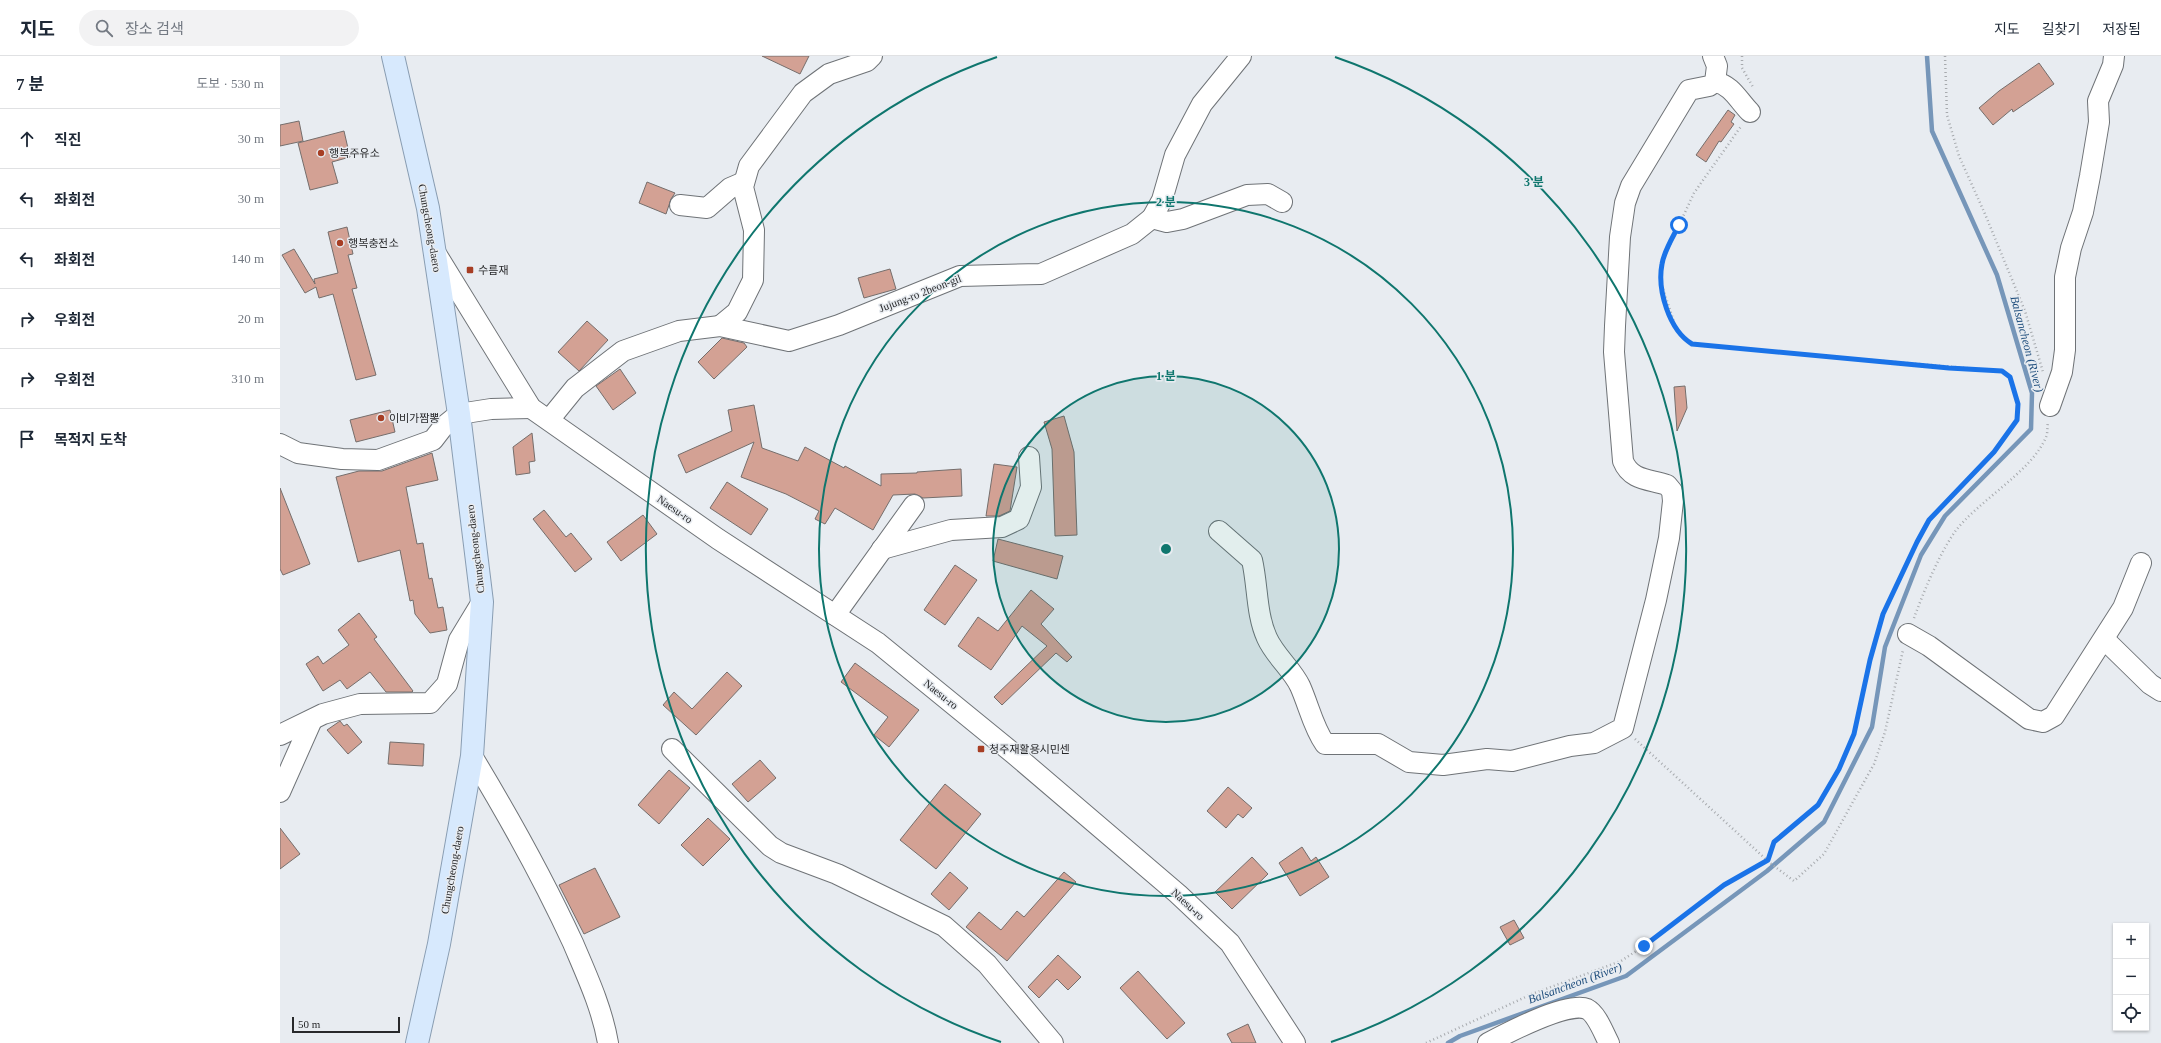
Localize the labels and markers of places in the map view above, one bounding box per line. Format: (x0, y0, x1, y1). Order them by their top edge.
place label: 행복주유소 (329, 147, 380, 159)
marker: 행복주유소 (316, 148, 326, 158)
place label: 행복충전소 (348, 237, 399, 249)
marker: 행복충전소 (335, 238, 345, 248)
place label: 수름재 (478, 264, 508, 276)
marker: 수름재 (465, 265, 475, 275)
place label: 이비가짬뽕 (389, 412, 440, 424)
marker: 이비가짬뽕 (376, 413, 386, 423)
centre of rings (1159, 542, 1173, 556)
place label: 청주재활용시민센 (989, 743, 1070, 755)
marker: 청주재활용시민센 (976, 744, 986, 754)

